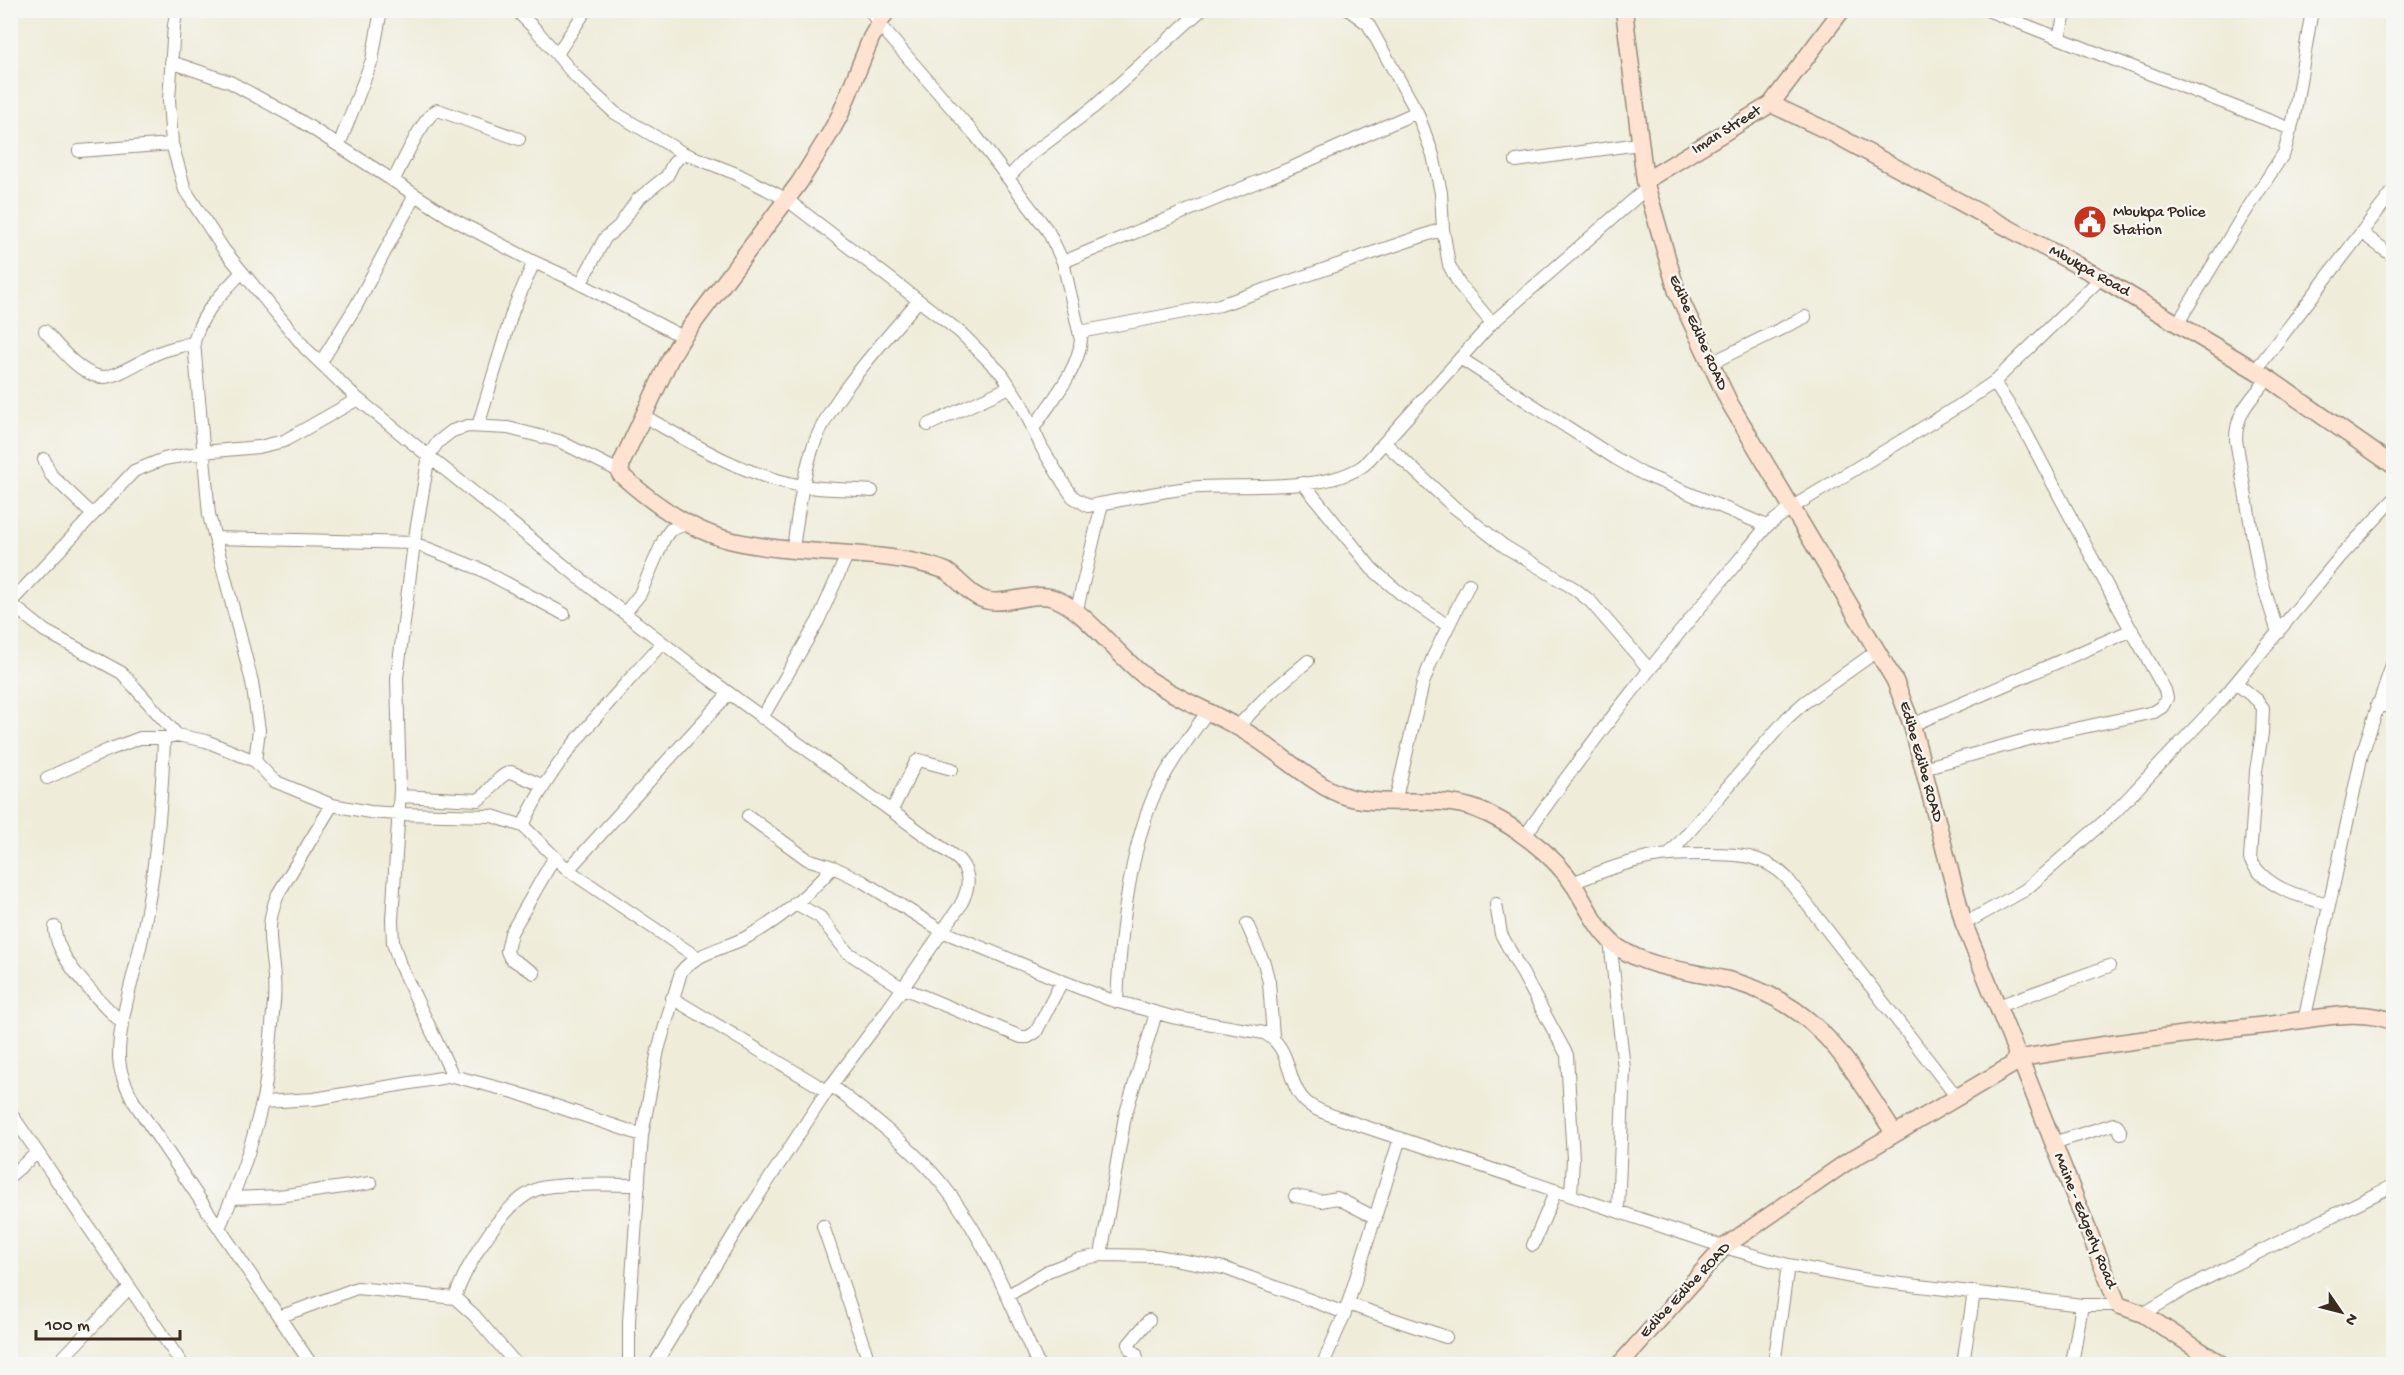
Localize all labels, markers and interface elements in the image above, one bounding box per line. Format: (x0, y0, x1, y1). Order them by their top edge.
street label: Iman Street (1689, 101, 1766, 160)
public building icon: Mbukpa Police Station (2072, 204, 2108, 240)
place label: Mbukpa Police Station (2113, 204, 2206, 241)
street label: Mbukpa Road (2045, 242, 2134, 303)
street label: Edibe Edibe ROAD (1663, 272, 1731, 394)
street label: Edibe Edibe ROAD (1894, 700, 1946, 825)
street label: Maine - Edgerly Road (2048, 1150, 2120, 1293)
street label: Edibe Edibe ROAD (1637, 1239, 1736, 1343)
north arrow (2311, 1282, 2371, 1342)
scale bar (36, 1303, 180, 1341)
text: N (2339, 1309, 2361, 1329)
text: 100 m (44, 1316, 90, 1337)

